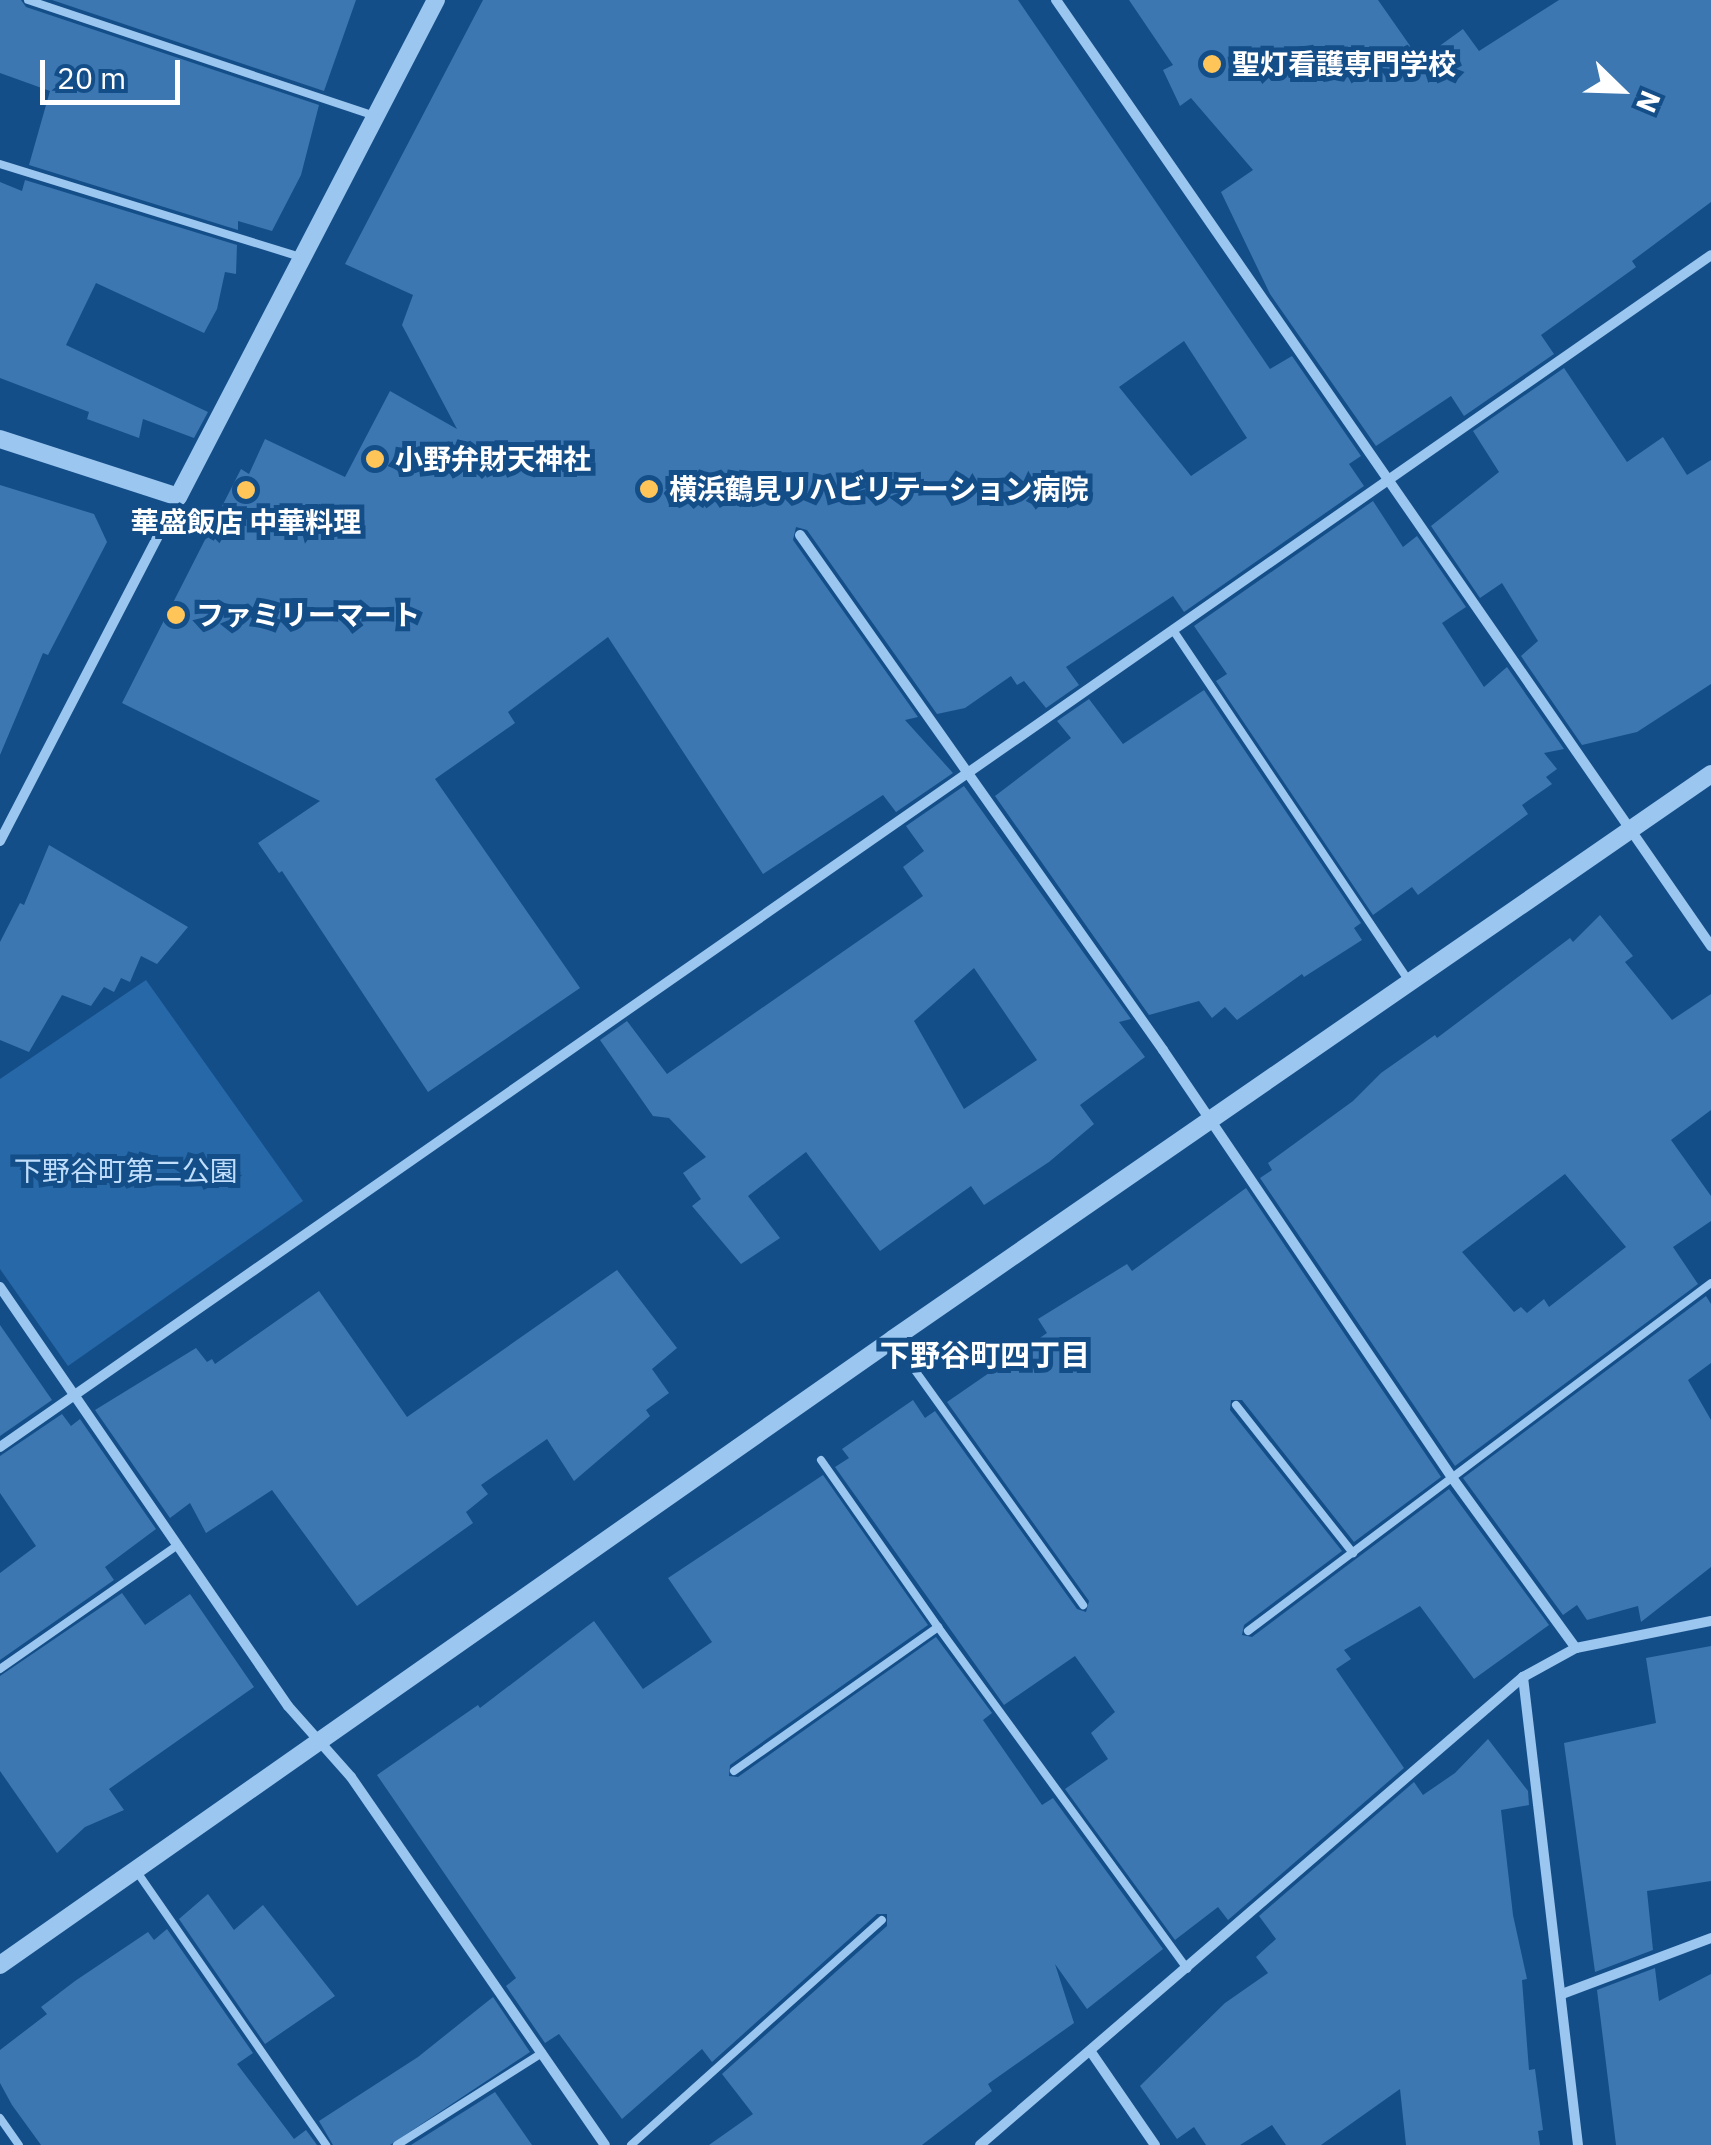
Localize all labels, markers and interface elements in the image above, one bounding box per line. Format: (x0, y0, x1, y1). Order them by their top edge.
scale bar (45, 40, 185, 102)
north arrow (1571, 40, 1671, 140)
place label: 聖灯看護専門学校 (1232, 47, 1456, 81)
marker: 聖灯看護専門学校 (1201, 53, 1223, 75)
text: 20 m (57, 58, 126, 97)
text: N (1628, 85, 1670, 118)
place label: 小野弁財天神社 (395, 442, 591, 476)
marker: 小野弁財天神社 (364, 448, 386, 470)
place label: 横浜鶴見リハビリテーション病院 (669, 472, 1089, 506)
marker: 横浜鶴見リハビリテーション病院 (638, 478, 660, 500)
marker: 華盛飯店 中華料理 (235, 479, 257, 501)
place label: 華盛飯店 中華料理 (131, 505, 361, 539)
place label: ファミリーマート (196, 598, 420, 632)
marker: ファミリーマート (165, 604, 187, 626)
park label: 下野谷町第二公園 (14, 1154, 238, 1188)
district label: 下野谷町四丁目 (880, 1337, 1090, 1373)

